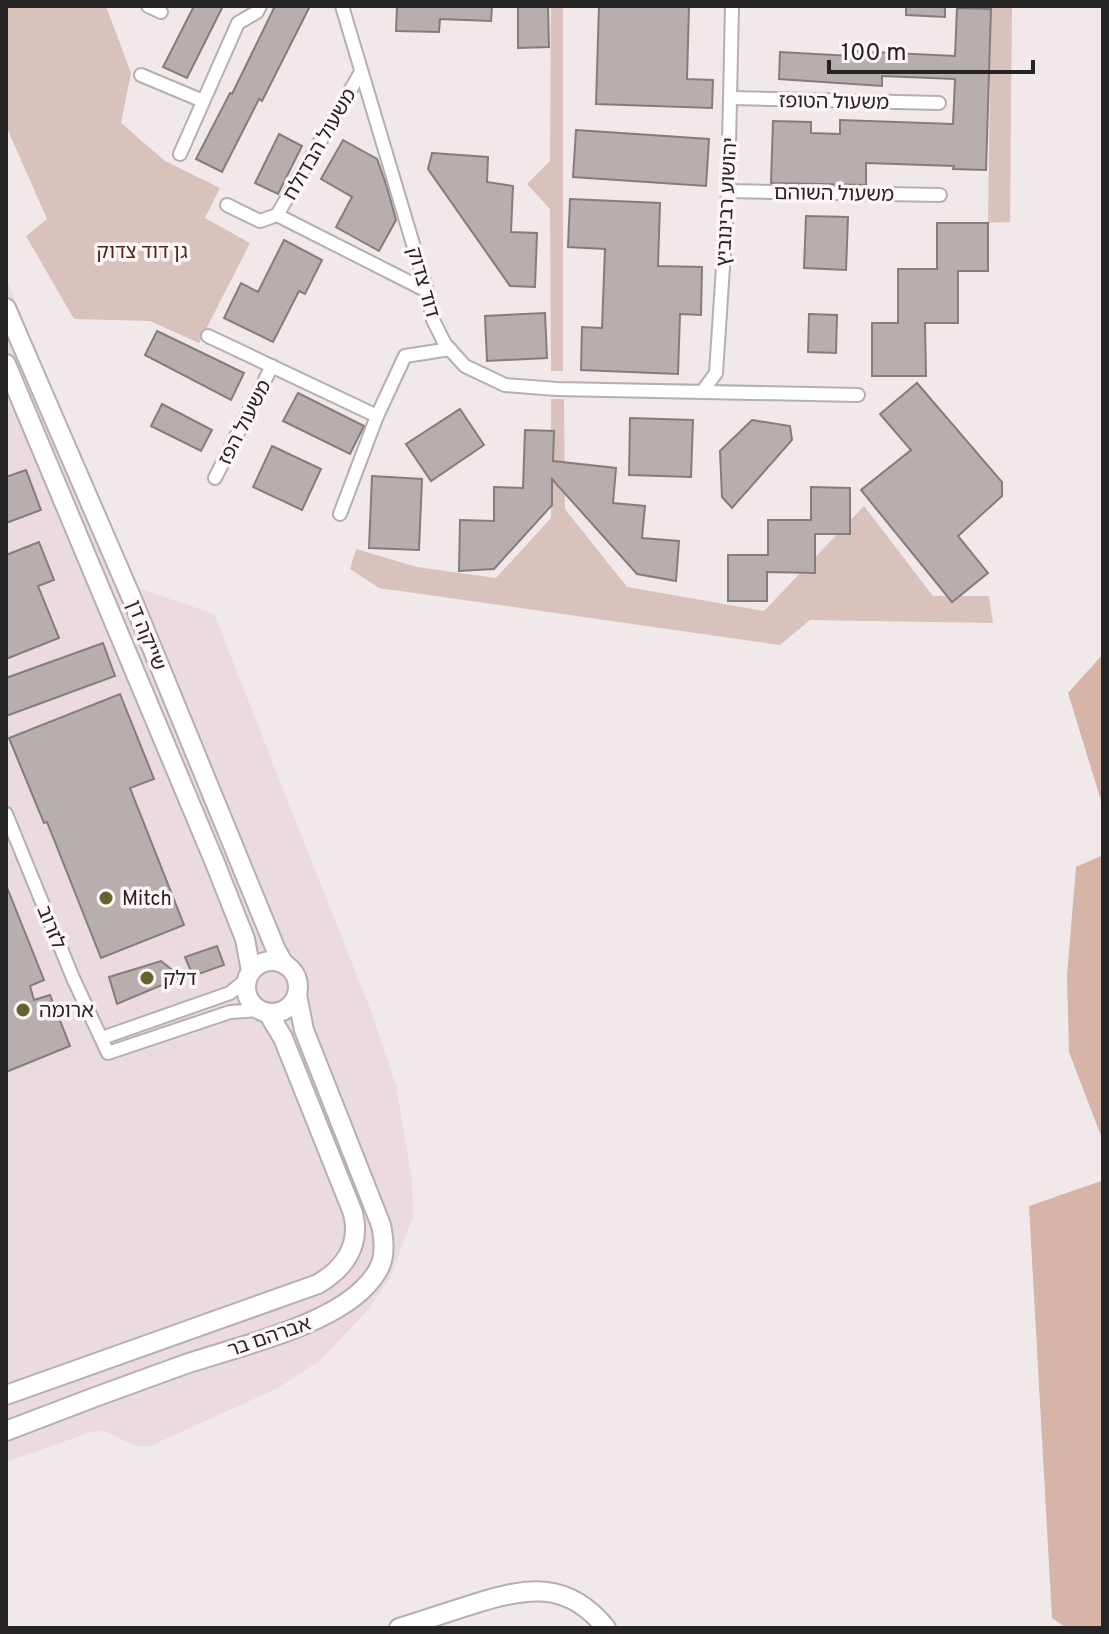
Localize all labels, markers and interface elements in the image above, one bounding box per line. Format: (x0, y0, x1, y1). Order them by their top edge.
scale bar (829, 24, 1033, 74)
text: 100 m (841, 39, 907, 69)
street label: משעול הבדולח (278, 84, 363, 206)
street label: משעול הטופז (779, 89, 889, 117)
street label: יהושוע רבינוביץ (712, 137, 744, 268)
street label: משעול השוהם (774, 181, 894, 209)
park label: גן דוד צדוק (96, 240, 188, 266)
street label: דוד צדוק (400, 244, 445, 321)
street label: משעול הפז (213, 376, 278, 470)
street label: שייקה דן (119, 597, 171, 675)
place label: Mitch (122, 887, 172, 913)
marker: Mitch (97, 889, 115, 907)
street label: לזרוב (30, 902, 71, 953)
place label: דלק (163, 967, 197, 993)
marker: דלק (138, 969, 156, 987)
place label: ארומה (39, 999, 94, 1025)
marker: ארומה (14, 1001, 32, 1019)
street label: אברהם בר (225, 1312, 315, 1364)

